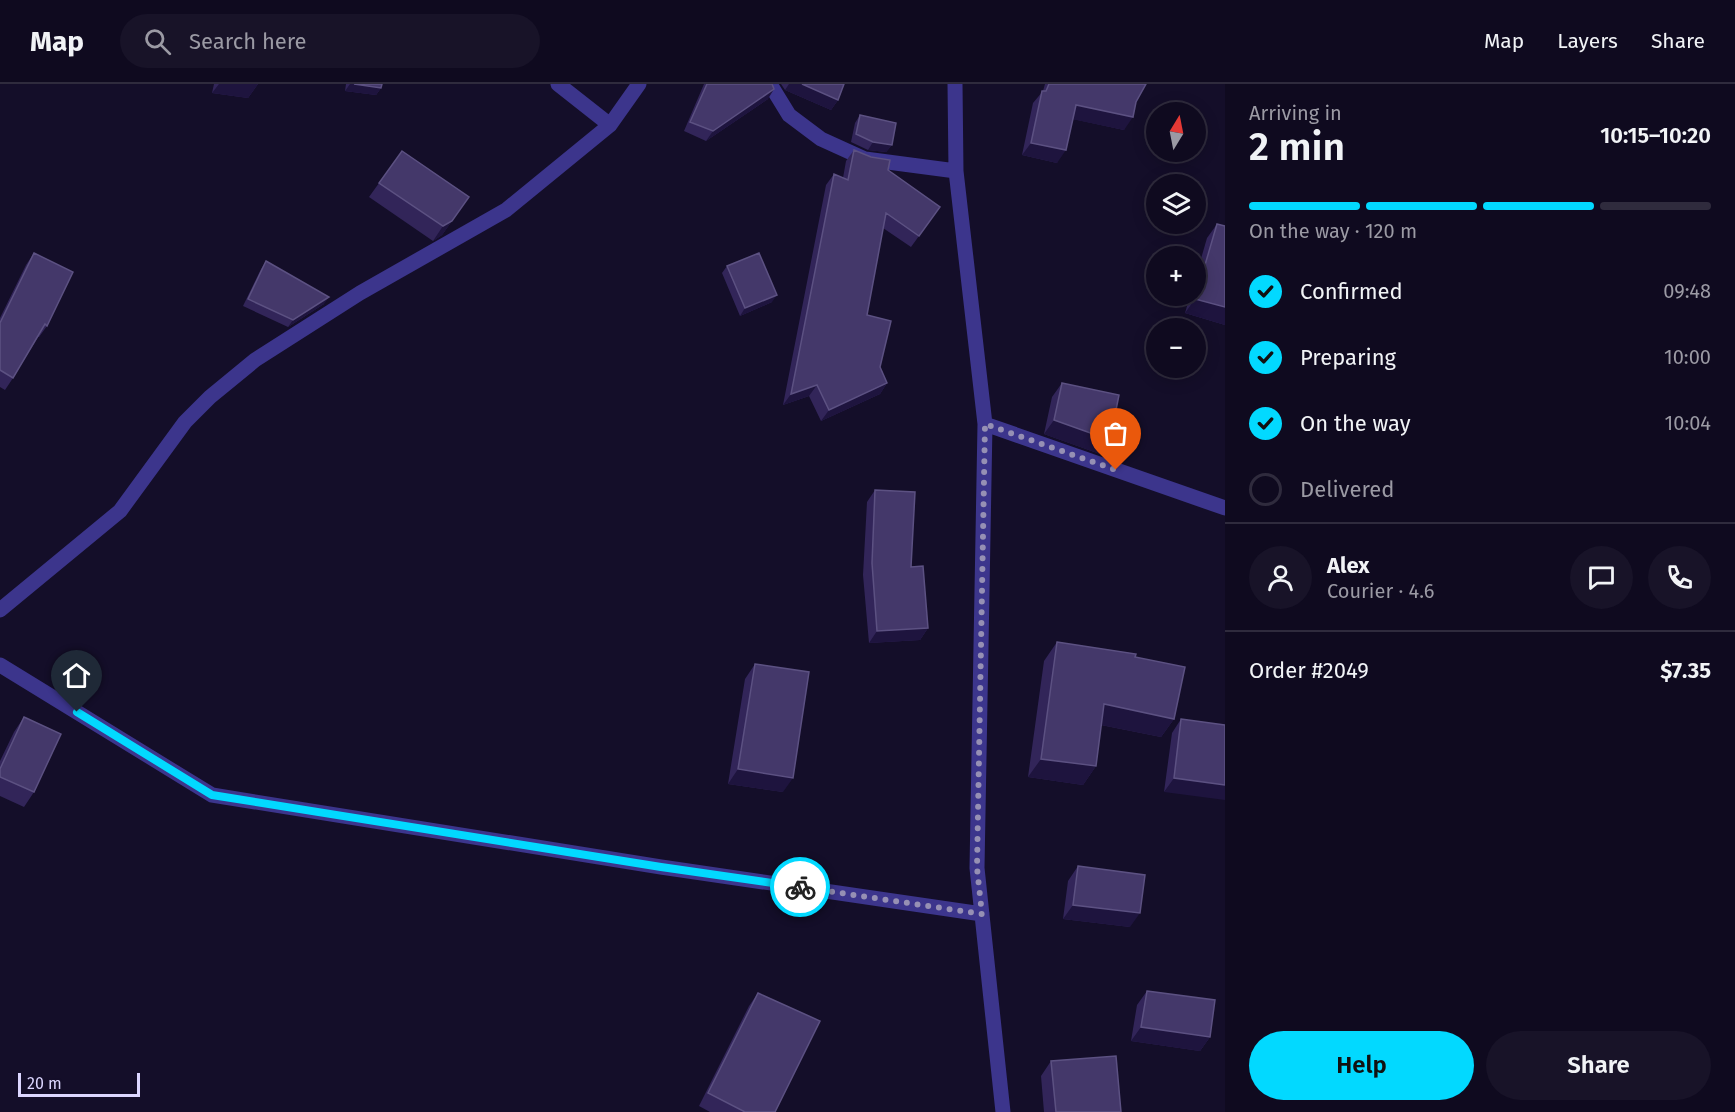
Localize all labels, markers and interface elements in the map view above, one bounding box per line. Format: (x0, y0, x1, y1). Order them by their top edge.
search box (120, 14, 540, 68)
text: Map (30, 25, 84, 58)
icon: search (141, 25, 174, 58)
text: Search here (189, 28, 307, 55)
text: Map (1484, 28, 1524, 54)
text: Layers (1557, 28, 1618, 54)
text: Share (1651, 28, 1705, 54)
text: Arriving in (1249, 101, 1342, 125)
north arrow (1146, 102, 1206, 162)
map controls (1146, 102, 1206, 378)
text: 10:15–10:20 (1600, 122, 1711, 149)
text: 2 min (1249, 124, 1345, 170)
button: layers (1146, 174, 1206, 234)
text: On the way · 120 m (1249, 219, 1417, 243)
button: + (1146, 246, 1206, 306)
icon: check (1249, 275, 1282, 308)
text: Confirmed (1300, 278, 1403, 305)
text: 09:48 (1663, 279, 1711, 303)
button: − (1146, 318, 1206, 378)
icon: check (1249, 341, 1282, 374)
text: Preparing (1300, 344, 1396, 371)
text: 10:00 (1664, 345, 1711, 369)
icon: check (1249, 407, 1282, 440)
pin (1090, 408, 1141, 470)
text: On the way (1300, 410, 1411, 437)
text: 10:04 (1665, 411, 1711, 435)
icon: bag (1099, 417, 1132, 450)
text: Delivered (1300, 476, 1395, 503)
button: person (1249, 546, 1312, 609)
button: chat (1570, 546, 1633, 609)
button: phone (1648, 546, 1711, 609)
text: Alex (1327, 552, 1370, 579)
text: Courier · 4.6 (1327, 579, 1434, 603)
pin (51, 650, 102, 712)
text: Order #2049 (1249, 657, 1369, 684)
text: $7.35 (1660, 657, 1711, 684)
icon: home (60, 659, 93, 692)
courier (770, 857, 830, 917)
icon: bike (784, 871, 817, 904)
button: Help (1249, 1031, 1474, 1100)
button: Share (1486, 1031, 1711, 1100)
scale bar (18, 1070, 140, 1098)
text: 20 m (27, 1074, 62, 1093)

